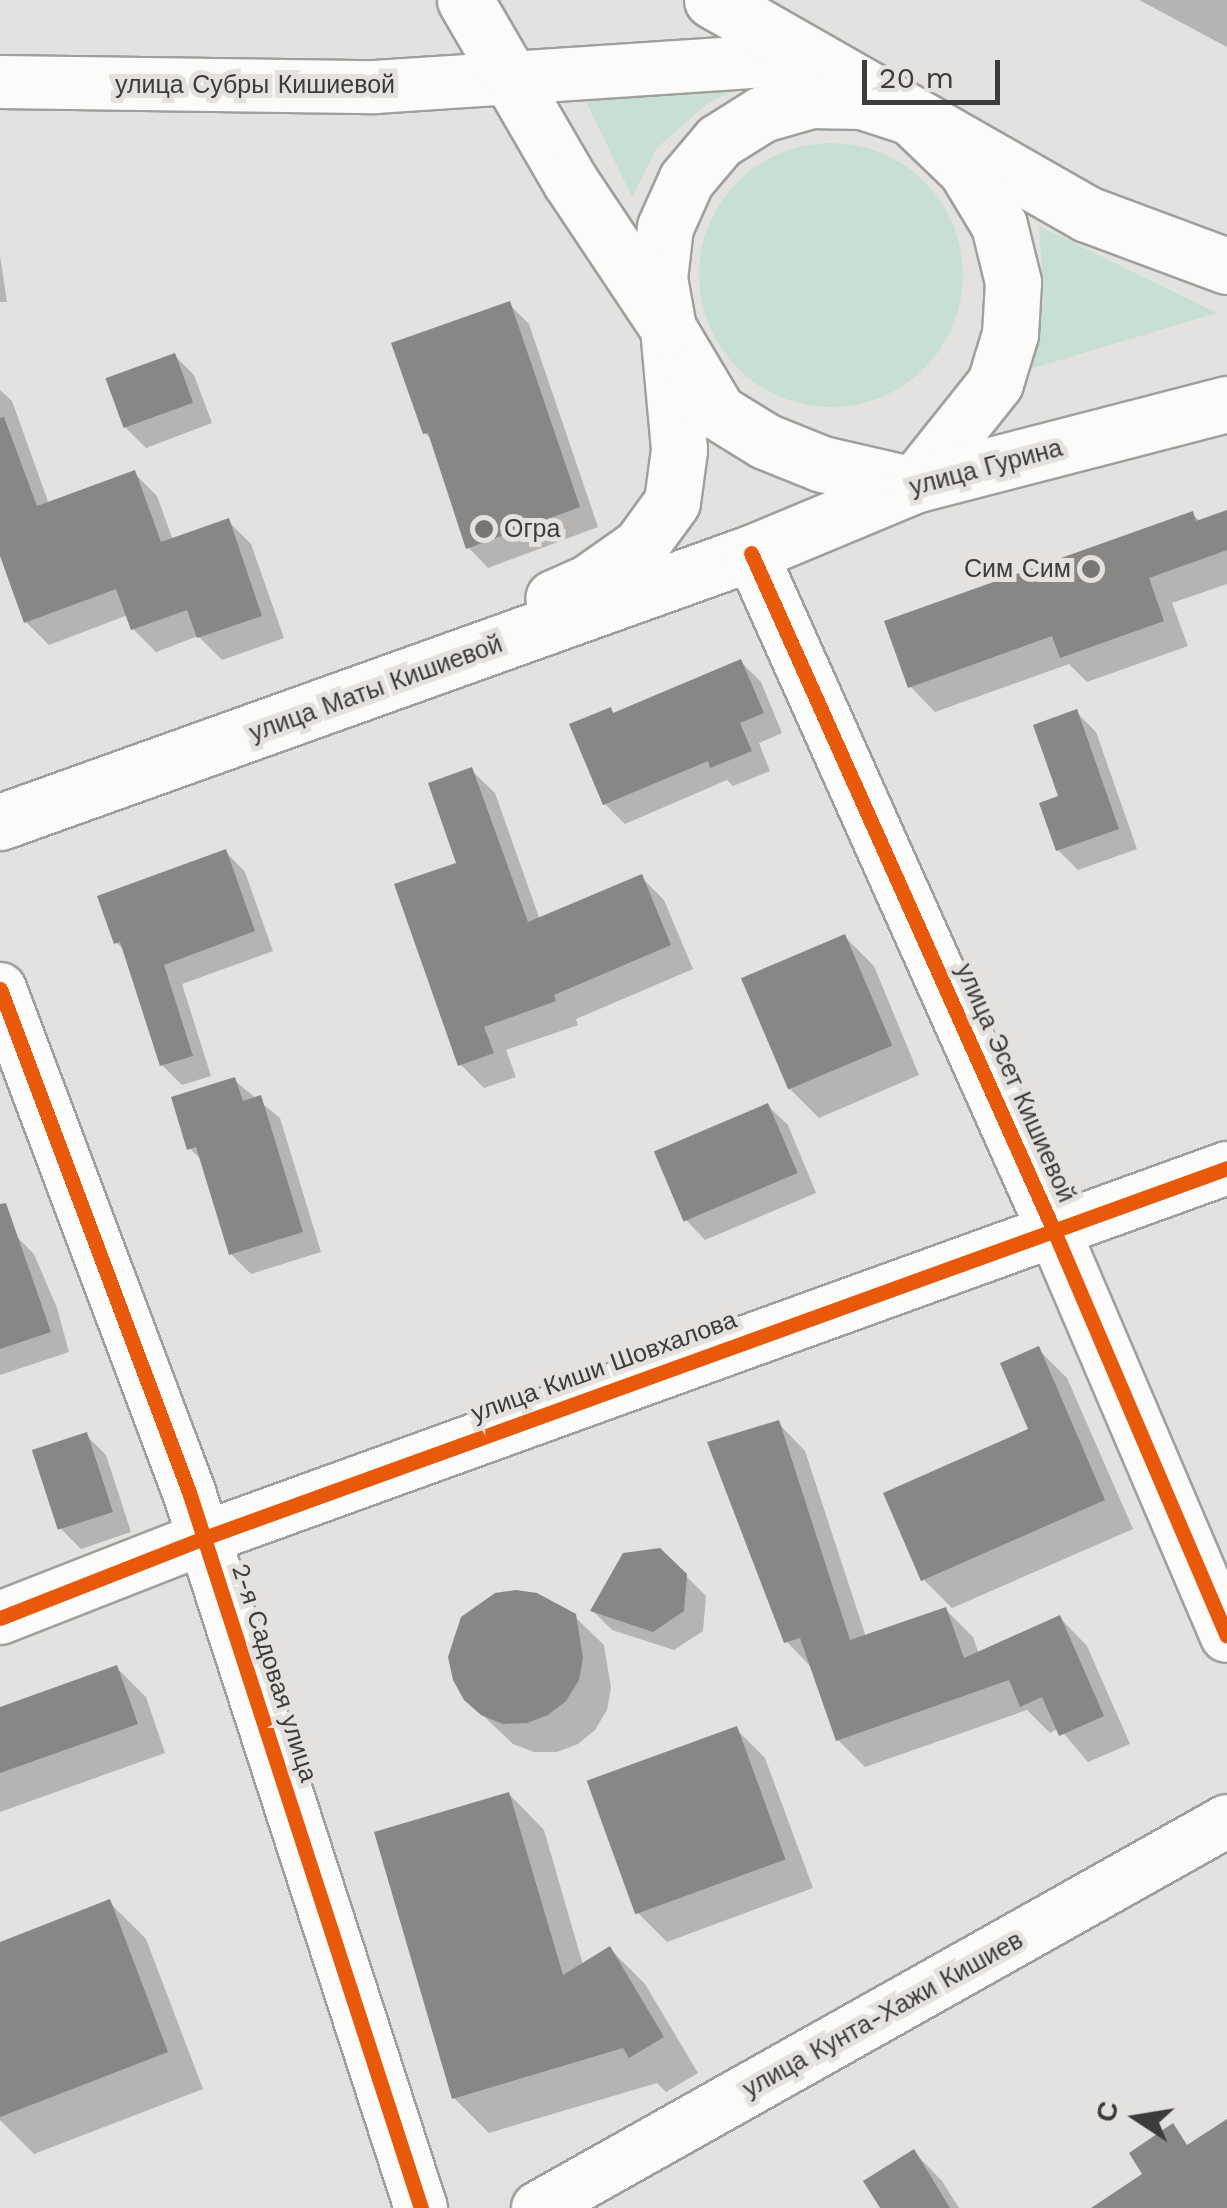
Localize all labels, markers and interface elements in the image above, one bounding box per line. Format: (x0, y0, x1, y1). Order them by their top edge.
scale bar (867, 40, 1004, 102)
text: 20 m (879, 60, 954, 95)
street label: улица Субры Кишиевой (115, 70, 395, 100)
street label: улица Гурина (906, 433, 1066, 503)
place label: Огра (504, 514, 560, 544)
marker: Огра (473, 518, 495, 540)
place label: Сим Сим (964, 554, 1071, 584)
marker: Сим Сим (1080, 558, 1102, 580)
street label: улица Маты Кишиевой (245, 629, 507, 749)
street label: улица Эсет Кишиевой (949, 959, 1081, 1207)
street label: улица Киши Шовхалова (467, 1305, 741, 1429)
street label: 2-я Садовая улица (225, 1560, 323, 1786)
street label: улица Кунта-Хажи Кишиев (738, 1925, 1028, 2105)
north arrow (1087, 2068, 1187, 2168)
text: С (1089, 2098, 1125, 2125)

